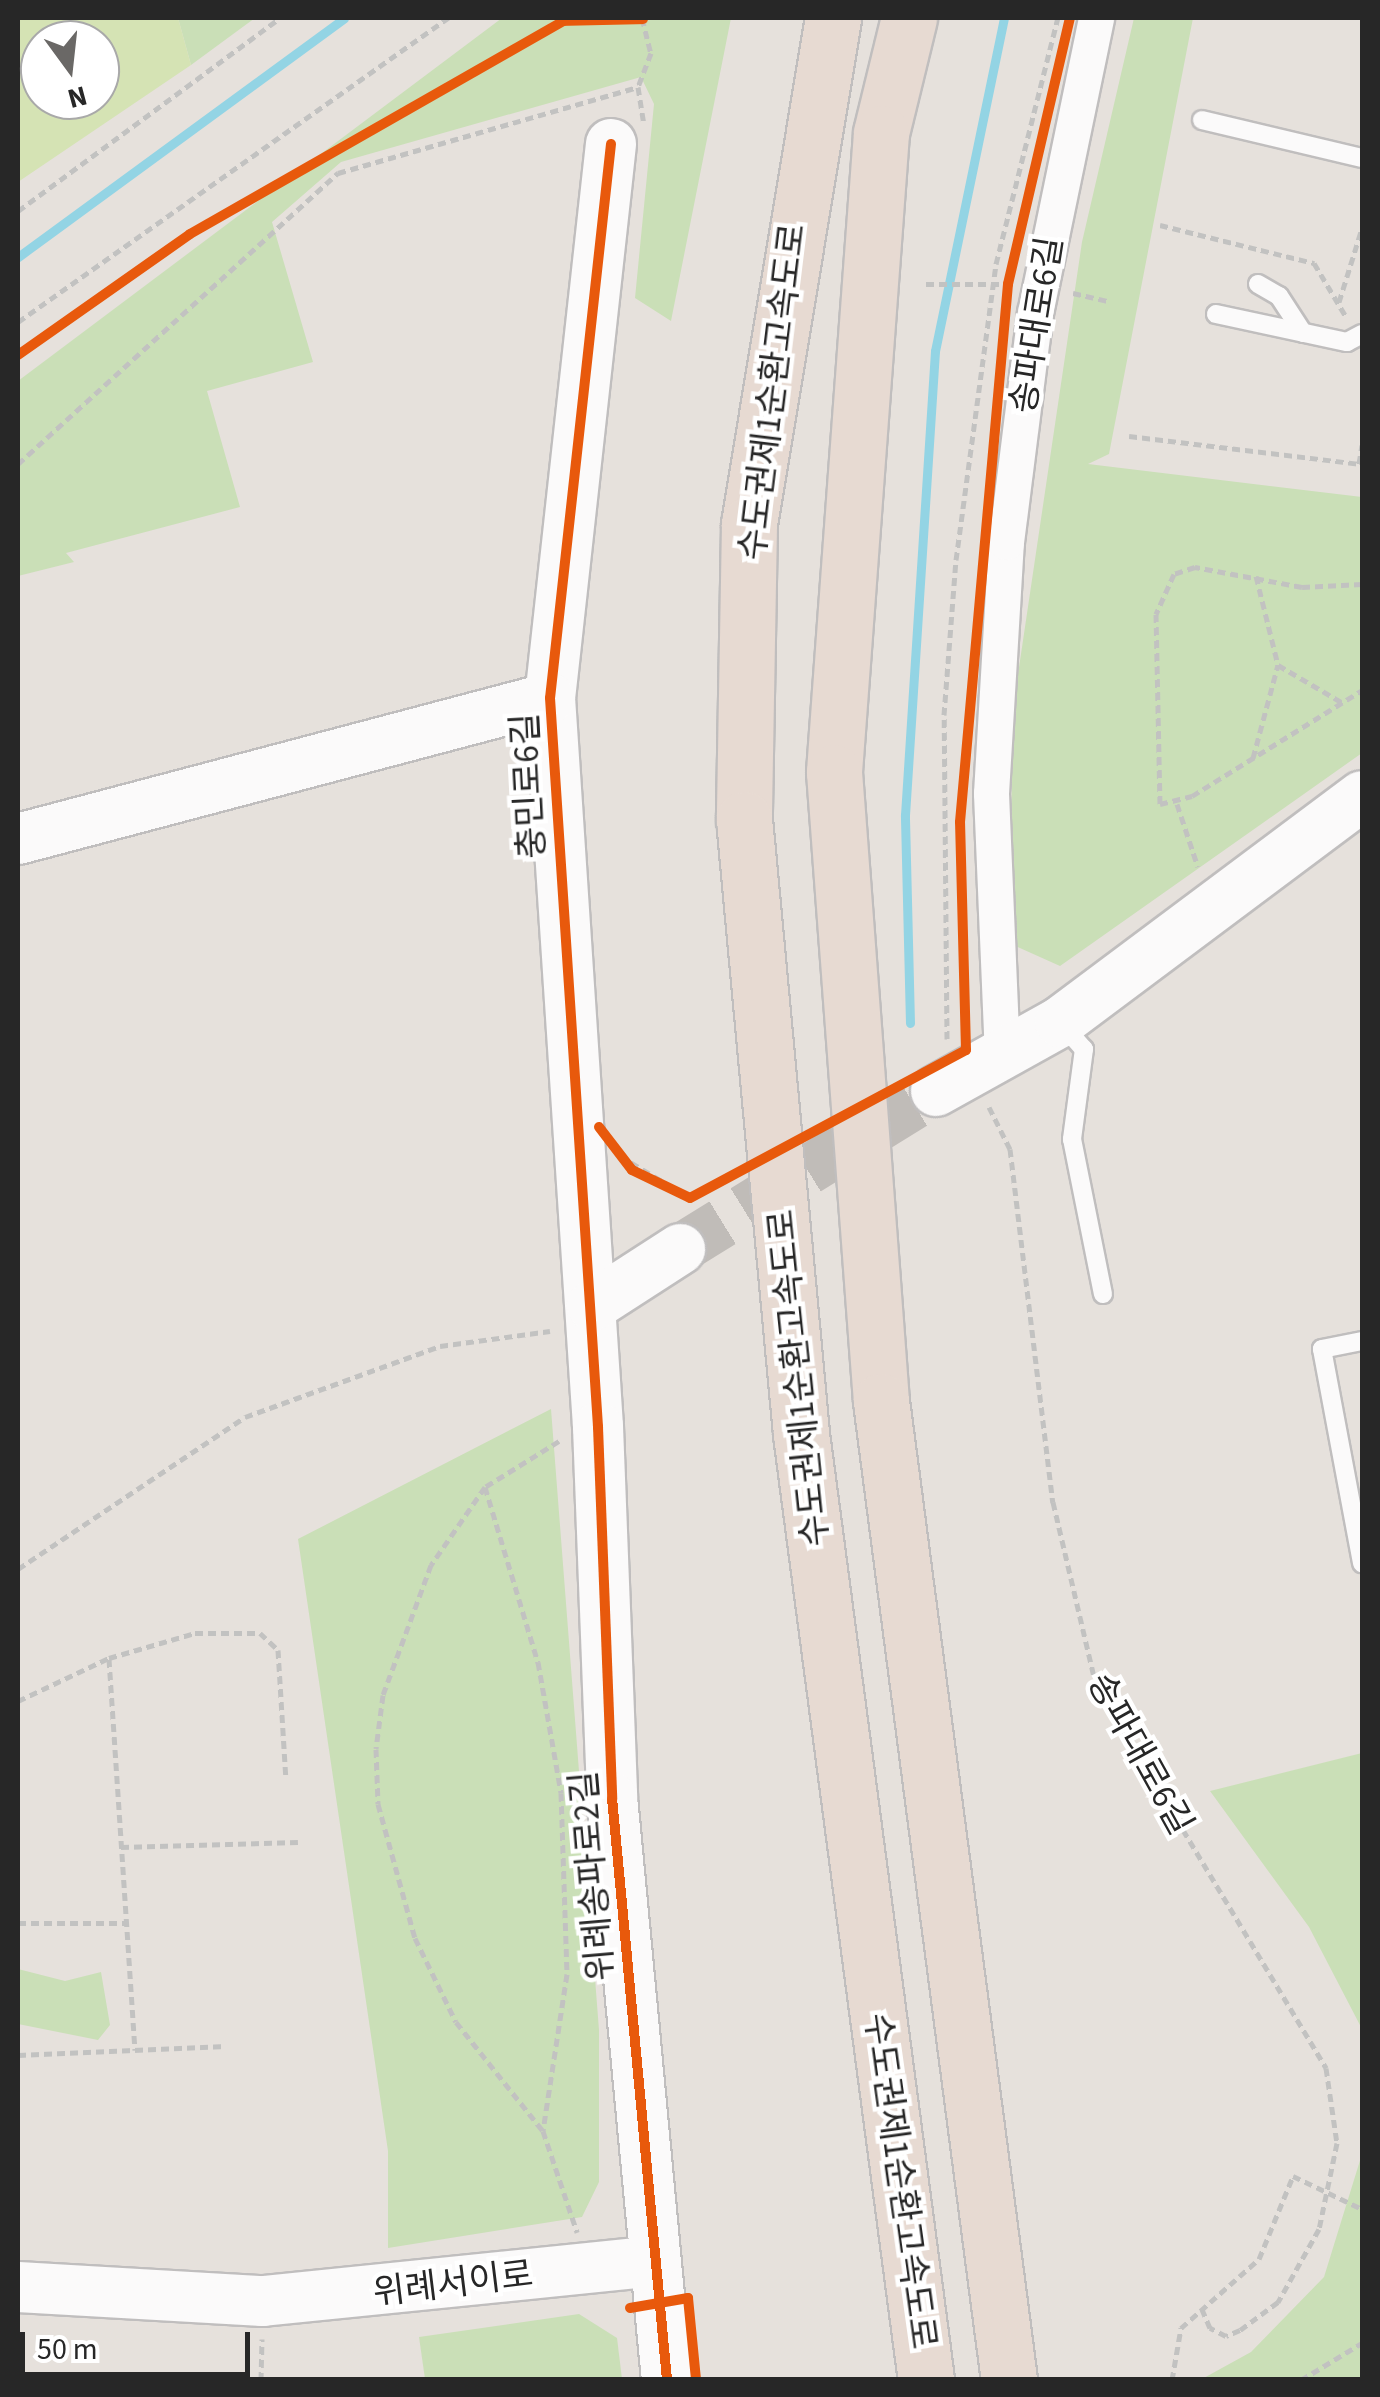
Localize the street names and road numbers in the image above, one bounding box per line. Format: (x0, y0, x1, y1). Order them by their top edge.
street label: 수도권제1순환고속도로 (731, 221, 815, 563)
street label: 송파대로6길 (1002, 234, 1072, 416)
street label: 충민로6길 (504, 712, 554, 860)
street label: 수도권제1순환고속도로 (760, 1207, 838, 1549)
street label: 송파대로6길 (1078, 1666, 1202, 1842)
street label: 위례송파로2길 (563, 1769, 623, 1983)
street label: 수도권제1순환고속도로 (856, 2010, 944, 2352)
street label: 위례서이로 (371, 2253, 535, 2315)

